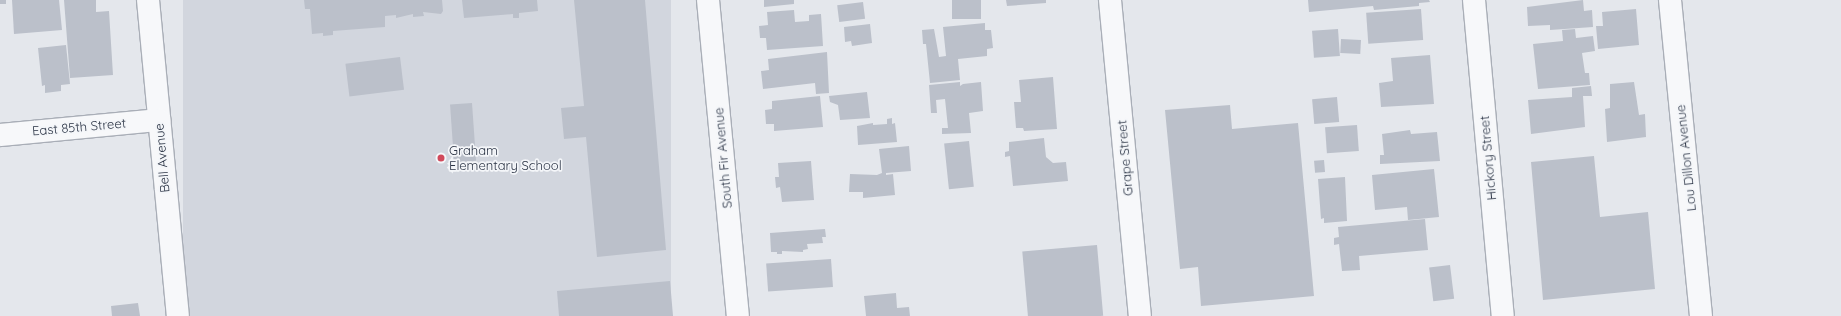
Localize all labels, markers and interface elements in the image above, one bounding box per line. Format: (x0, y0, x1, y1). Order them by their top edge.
street label: Lou Dillon Avenue (1673, 104, 1699, 212)
street label: South Fir Avenue (711, 107, 735, 209)
street label: East 85th Street (31, 115, 127, 139)
street label: Hickory Street (1477, 115, 1499, 201)
street label: Grape Street (1114, 119, 1136, 197)
street label: Bell Avenue (151, 123, 173, 193)
place label: Graham Elementary School (449, 143, 562, 174)
marker: Graham Elementary School (436, 153, 446, 163)

